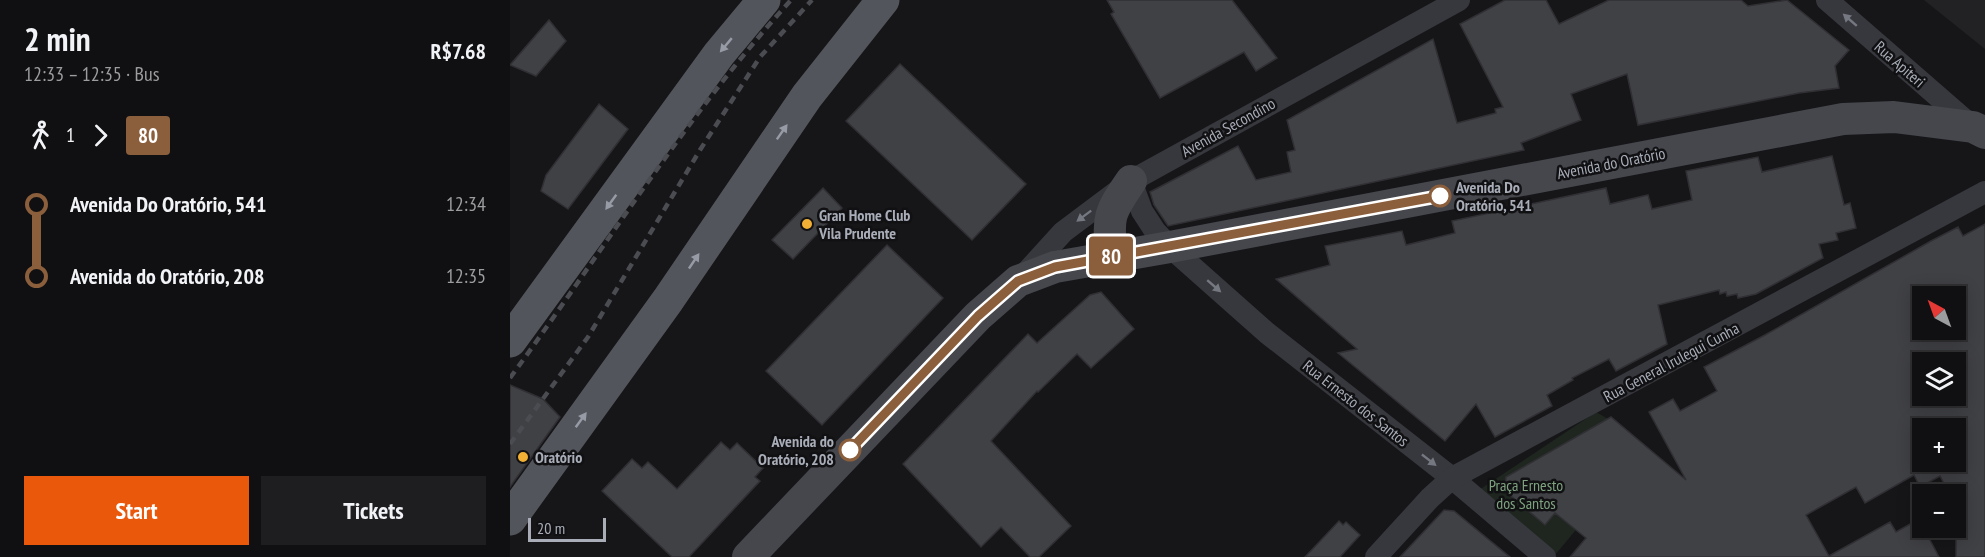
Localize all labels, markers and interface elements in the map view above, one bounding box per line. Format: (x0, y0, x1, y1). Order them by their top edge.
one-way arrow (1843, 14, 1858, 27)
text: 2 min (24, 17, 91, 60)
text: R$7.68 (430, 37, 486, 65)
one-way arrow (720, 37, 733, 53)
street label: Rua Apiteri (1871, 37, 1929, 91)
text: 12:33 – 12:35 · Bus (24, 61, 159, 87)
street label: Avenida Secondino (1178, 93, 1278, 161)
icon: walk (24, 119, 57, 152)
icon: forward (84, 119, 117, 152)
text: 1 (66, 122, 75, 148)
text: 80 (138, 122, 158, 149)
one-way arrow (776, 125, 788, 141)
street label: Avenida do Oratório (1555, 143, 1667, 183)
place label: Avenida Do Oratório, 541 (1455, 177, 1532, 215)
marker: Avenida Do Oratório, 541 (1429, 185, 1451, 207)
text: Avenida Do Oratório, 541 (70, 190, 266, 218)
text: 12:34 (446, 191, 486, 217)
one-way arrow (605, 194, 617, 210)
place label: Gran Home Club Vila Prudente (818, 205, 910, 243)
one-way arrow (1077, 209, 1092, 221)
marker: Gran Home Club Vila Prudente (800, 217, 814, 231)
line badge: 80 (1084, 236, 1138, 276)
text: 80 (1101, 243, 1121, 270)
one-way arrow (688, 254, 700, 270)
text: Avenida do Oratório, 208 (70, 262, 264, 290)
text: 12:35 (446, 263, 486, 289)
one-way arrow (1206, 279, 1221, 292)
north arrow (1912, 286, 1966, 340)
map controls (1912, 286, 1966, 538)
street label: Rua General Irulegui Cunha (1600, 318, 1742, 406)
button: layers (1912, 352, 1966, 406)
street label: Rua Ernesto dos Santos (1299, 355, 1413, 451)
one-way arrow (575, 413, 587, 429)
button: + (1912, 418, 1966, 472)
place label: Avenida do Oratório, 208 (758, 431, 834, 469)
marker: Avenida do Oratório, 208 (839, 439, 861, 461)
place label: Oratório (535, 447, 582, 467)
marker: Oratório (516, 450, 530, 464)
one-way arrow (1421, 454, 1437, 467)
park label: Praça Ernesto dos Santos (1489, 475, 1563, 513)
button: Start (24, 476, 249, 545)
button: Tickets (261, 476, 486, 545)
button: − (1912, 484, 1966, 538)
scale bar (528, 515, 606, 542)
text: 20 m (537, 518, 565, 538)

